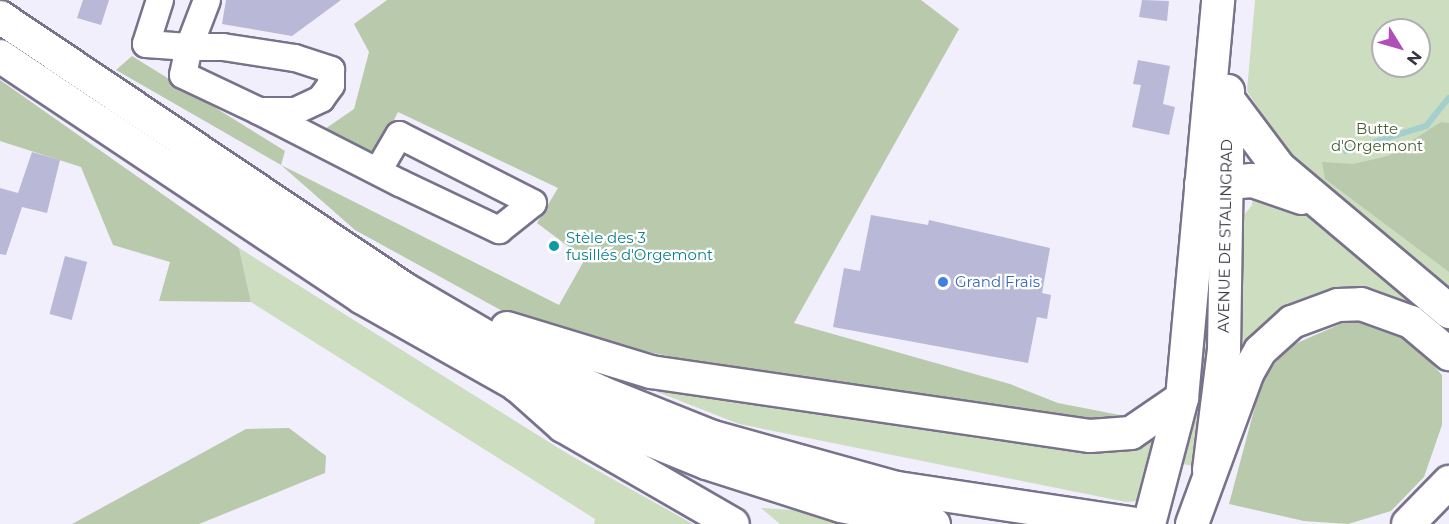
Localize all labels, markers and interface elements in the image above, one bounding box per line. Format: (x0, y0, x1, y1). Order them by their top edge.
north arrow (1371, 18, 1431, 78)
text: N (1403, 47, 1426, 69)
park label: Butte d'Orgemont (1331, 119, 1423, 154)
street label: AVENUE DE STALINGRAD (1214, 139, 1236, 333)
place label: Stèle des 3 fusillés d'Orgemont (566, 228, 713, 263)
marker: Stèle des 3 fusillés d'Orgemont (547, 239, 561, 253)
place label: Grand Frais (955, 273, 1040, 291)
marker: Grand Frais (936, 275, 950, 289)

